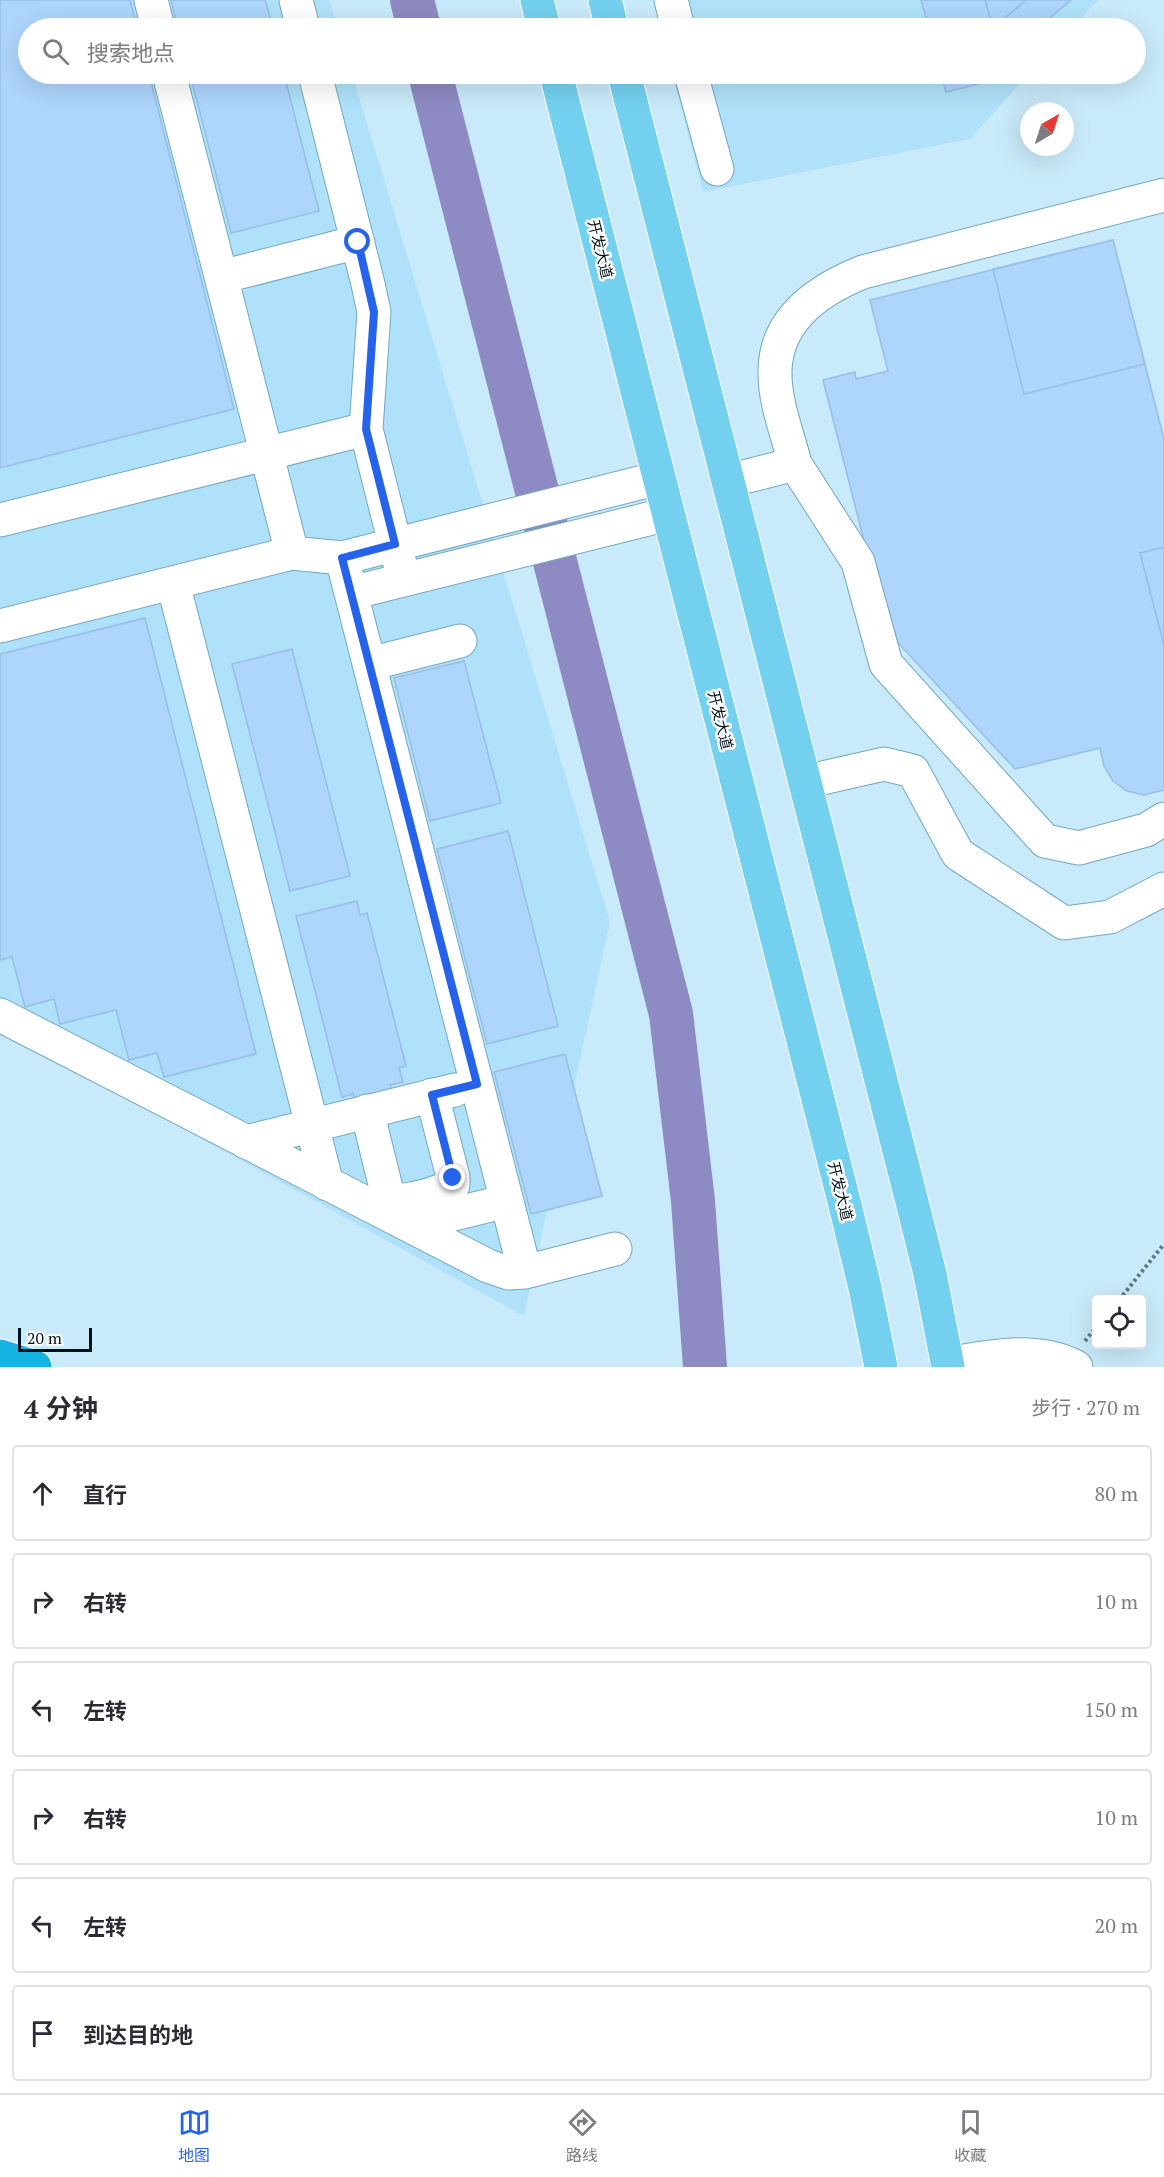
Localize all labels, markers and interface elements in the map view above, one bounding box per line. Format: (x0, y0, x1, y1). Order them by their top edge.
search box (18, 18, 1146, 84)
icon: search (39, 35, 72, 68)
text: 搜索地点 (87, 38, 175, 67)
north arrow (1020, 102, 1074, 156)
street label: 开发大道 (584, 217, 618, 281)
route start (344, 228, 370, 254)
street label: 开发大道 (704, 688, 738, 752)
street label: 开发大道 (824, 1159, 858, 1223)
route end (439, 1164, 465, 1190)
map controls (1092, 1295, 1146, 1349)
button: locate (1092, 1295, 1146, 1349)
scale bar (18, 1325, 92, 1352)
text: 20 m (27, 1327, 62, 1349)
text: 4 分钟 (24, 1391, 98, 1425)
text: 步行 · 270 m (1031, 1394, 1140, 1421)
icon: ahead (26, 1477, 59, 1510)
text: 直行 (83, 1480, 127, 1509)
text: 80 m (1095, 1480, 1138, 1507)
icon: right (26, 1585, 59, 1618)
text: 右转 (83, 1588, 127, 1617)
text: 10 m (1095, 1588, 1138, 1615)
icon: left (26, 1693, 59, 1726)
text: 左转 (83, 1696, 127, 1725)
text: 150 m (1084, 1696, 1138, 1723)
icon: right (26, 1801, 59, 1834)
text: 右转 (83, 1804, 127, 1833)
text: 10 m (1095, 1804, 1138, 1831)
icon: left (26, 1909, 59, 1942)
text: 左转 (83, 1912, 127, 1941)
text: 20 m (1095, 1912, 1138, 1939)
icon: arrive (26, 2017, 59, 2050)
text: 到达目的地 (83, 2020, 193, 2049)
tab: 地图 (178, 2106, 211, 2166)
tab: 路线 (566, 2106, 599, 2166)
tab: 收藏 (954, 2106, 987, 2166)

